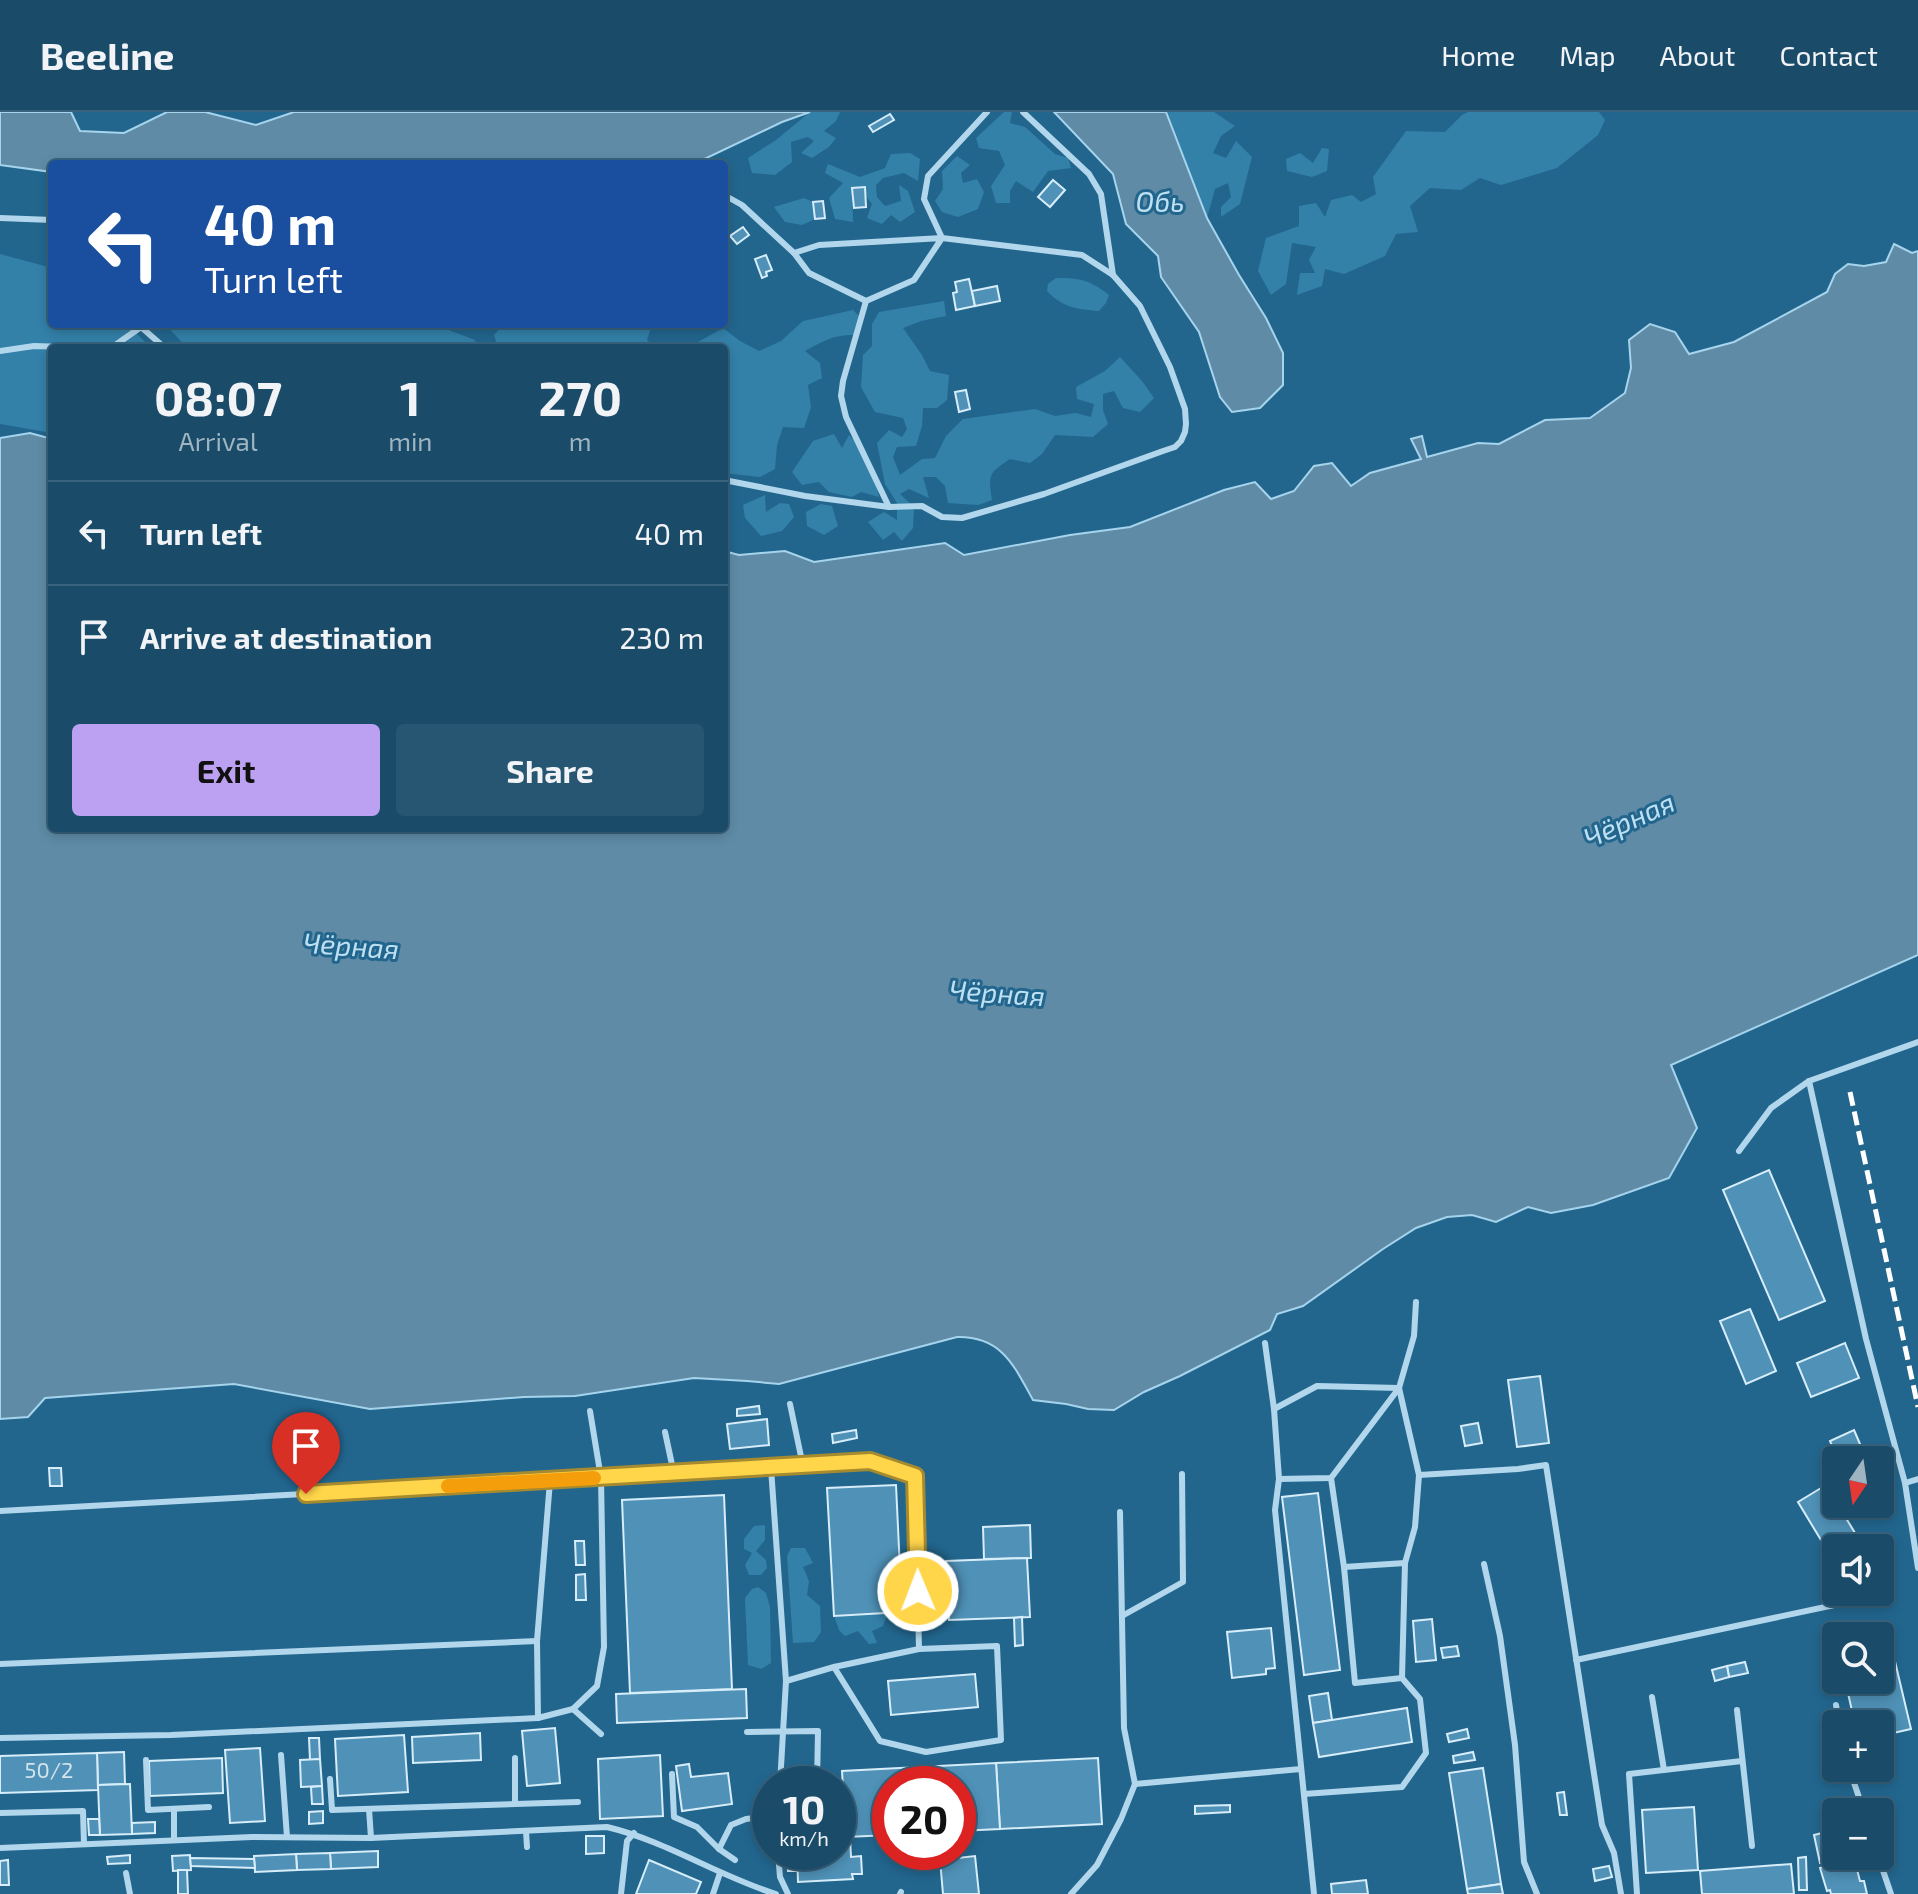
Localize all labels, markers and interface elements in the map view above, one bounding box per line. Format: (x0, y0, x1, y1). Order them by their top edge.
text: Beeline (40, 32, 174, 78)
text: Home (1441, 38, 1515, 72)
text: Map (1559, 38, 1616, 72)
text: About (1660, 38, 1735, 72)
text: Contact (1779, 38, 1878, 72)
water label: Обь (1136, 184, 1184, 218)
text: 40 m (204, 189, 336, 256)
icon: left (72, 192, 176, 296)
text: Turn left (204, 257, 343, 300)
text: 08:07 (154, 368, 282, 426)
text: 1 (400, 368, 421, 426)
text: 270 (538, 368, 622, 426)
text: Arrival (179, 425, 258, 456)
text: min (388, 425, 432, 456)
text: m (569, 425, 592, 456)
icon: left (72, 511, 116, 555)
text: Turn left (140, 515, 262, 551)
text: 40 m (634, 515, 704, 551)
icon: arrive (72, 615, 116, 659)
text: Arrive at destination (140, 619, 432, 655)
text: 230 m (619, 619, 704, 655)
button: Exit (72, 724, 380, 816)
button: Share (396, 724, 704, 816)
water label: Чёрная (1578, 784, 1679, 854)
water label: Чёрная (302, 925, 400, 965)
water label: Чёрная (948, 972, 1046, 1012)
pin (272, 1412, 340, 1494)
icon: arrive (284, 1424, 328, 1468)
north arrow (1822, 1446, 1894, 1518)
map controls (1822, 1446, 1894, 1870)
button: sound (1822, 1534, 1894, 1606)
position arrow (876, 1549, 960, 1633)
button: search (1822, 1622, 1894, 1694)
button: + (1822, 1710, 1894, 1782)
house number: 50/2 (25, 1756, 73, 1782)
speed limit sign: 20 (872, 1766, 976, 1870)
text: 10 (783, 1784, 825, 1832)
button: − (1822, 1798, 1894, 1870)
text: km/h (779, 1826, 829, 1850)

